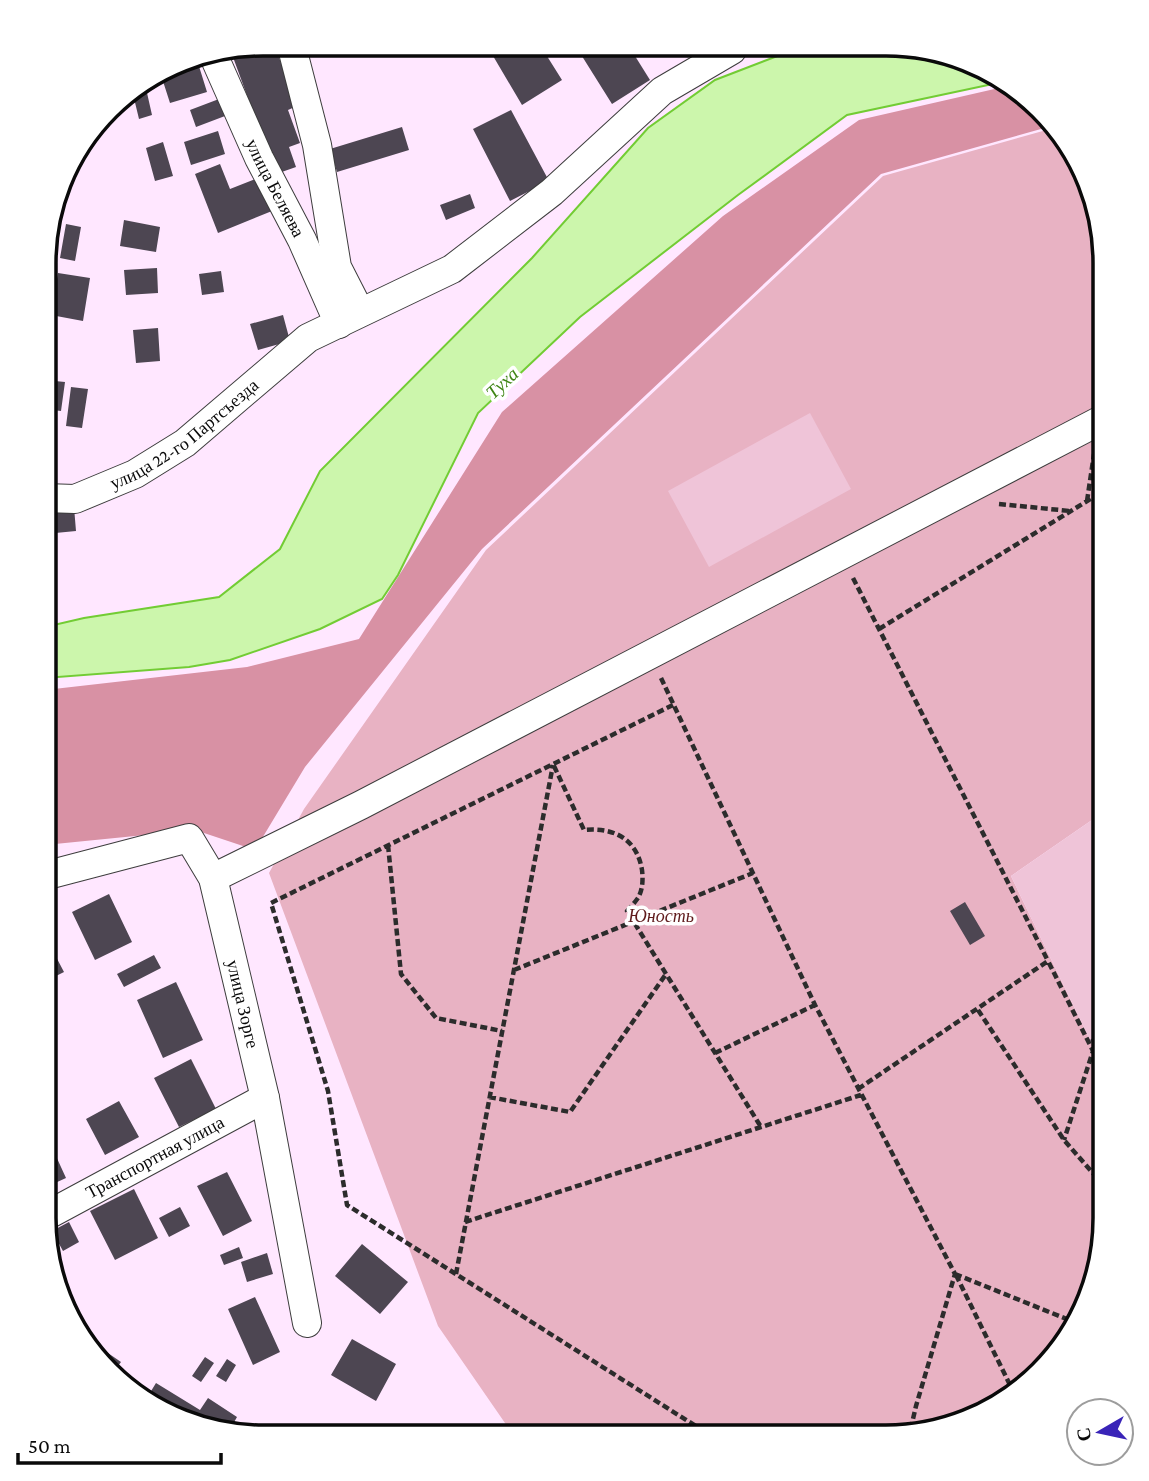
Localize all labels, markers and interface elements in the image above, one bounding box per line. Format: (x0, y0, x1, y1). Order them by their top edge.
street label: улица Беляева (242, 136, 309, 241)
water label: Туха (482, 363, 522, 403)
street label: улица 22-го Партсъезда (107, 375, 262, 493)
park label: Юность (627, 906, 694, 926)
street label: улица Зорге (223, 958, 263, 1050)
street label: Транспортная улица (82, 1112, 227, 1203)
north arrow (1065, 1397, 1135, 1467)
scale bar (18, 1422, 220, 1466)
text: С (1072, 1426, 1095, 1443)
text: 50 m (28, 1434, 71, 1458)

